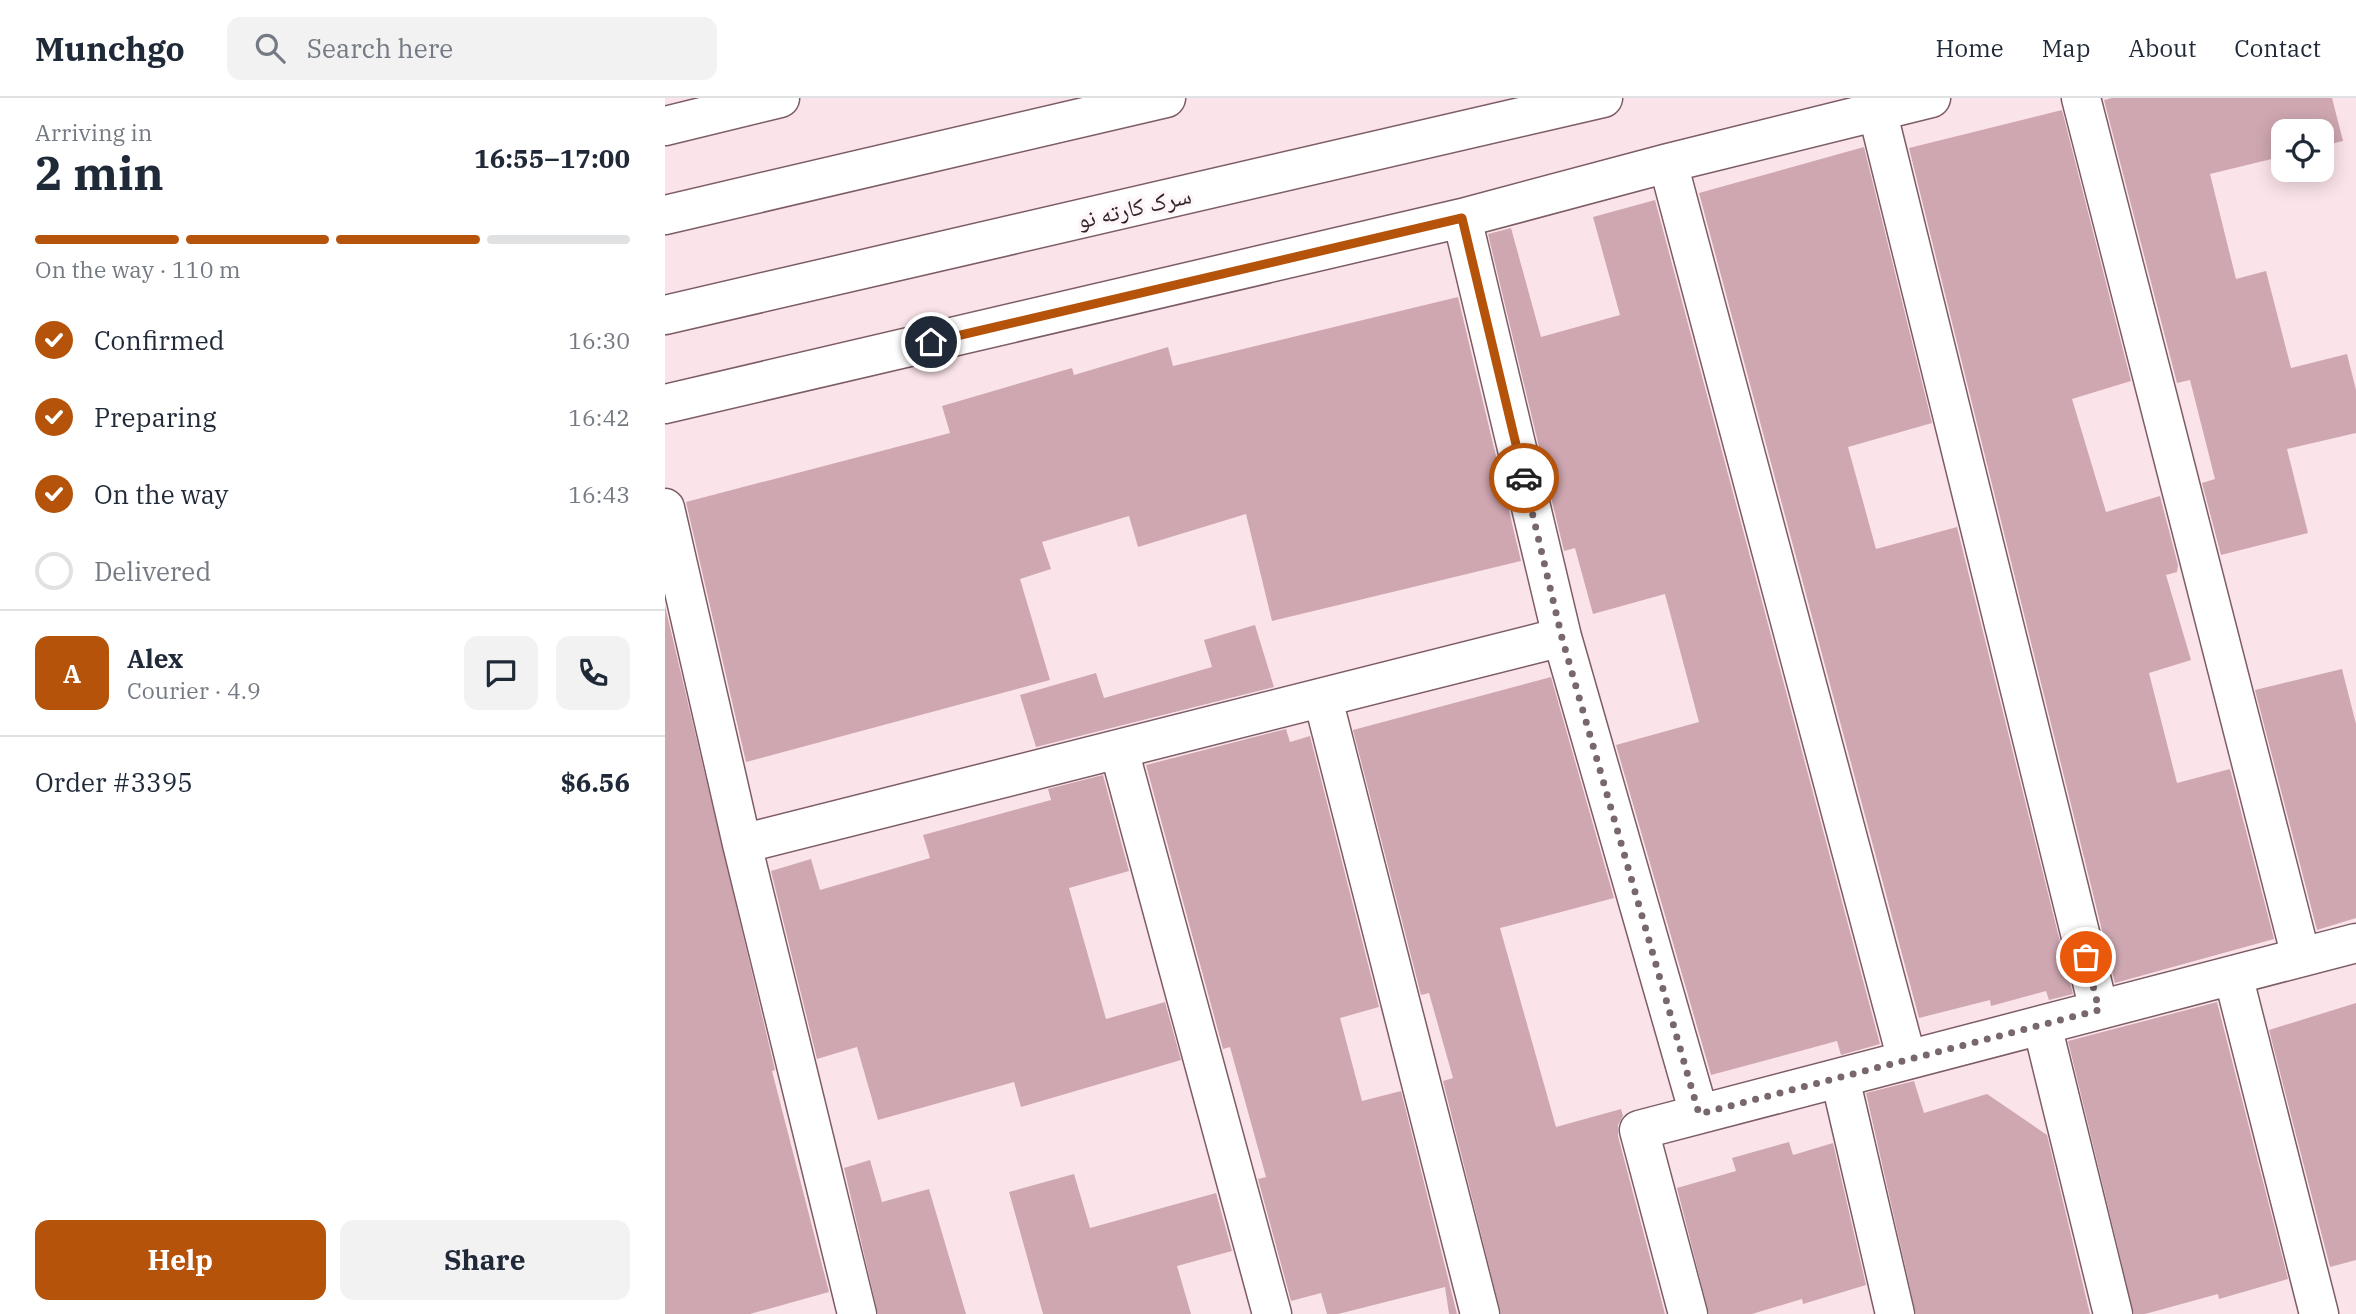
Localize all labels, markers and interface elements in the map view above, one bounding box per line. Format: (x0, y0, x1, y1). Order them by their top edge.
search box (227, 17, 717, 80)
text: Munchgo (35, 27, 185, 70)
icon: search (251, 29, 289, 67)
text: Search here (307, 31, 453, 65)
text: Home (1936, 32, 2004, 64)
text: Map (2042, 32, 2090, 64)
text: About (2128, 32, 2196, 64)
text: Contact (2234, 32, 2321, 64)
text: Arriving in (35, 117, 152, 147)
map controls (2271, 119, 2334, 182)
button: locate (2271, 119, 2334, 182)
text: 16:55–17:00 (474, 141, 630, 175)
text: 2 min (35, 143, 164, 203)
street label: سرک کارته نو (1074, 178, 1194, 236)
text: On the way · 110 m (35, 254, 241, 284)
pin (901, 312, 961, 372)
icon: check (35, 321, 73, 359)
text: Confirmed (94, 323, 225, 357)
icon: home (912, 323, 950, 361)
text: 16:30 (568, 325, 630, 355)
icon: check (35, 398, 73, 436)
text: Preparing (94, 400, 216, 434)
text: 16:42 (568, 402, 630, 432)
courier (1489, 443, 1559, 513)
icon: car (1505, 459, 1543, 497)
icon: check (35, 475, 73, 513)
text: On the way (94, 477, 228, 511)
text: 16:43 (568, 479, 630, 509)
text: Delivered (94, 554, 211, 588)
button: chat (464, 636, 538, 710)
button: phone (556, 636, 630, 710)
text: Alex (127, 641, 183, 675)
text: A (63, 656, 81, 690)
text: Courier · 4.9 (127, 675, 261, 705)
text: Order #3395 (35, 765, 193, 799)
text: $6.56 (560, 765, 630, 799)
pin (2056, 927, 2116, 987)
icon: bag (2067, 938, 2105, 976)
button: Help (35, 1220, 326, 1300)
button: Share (340, 1220, 630, 1300)

